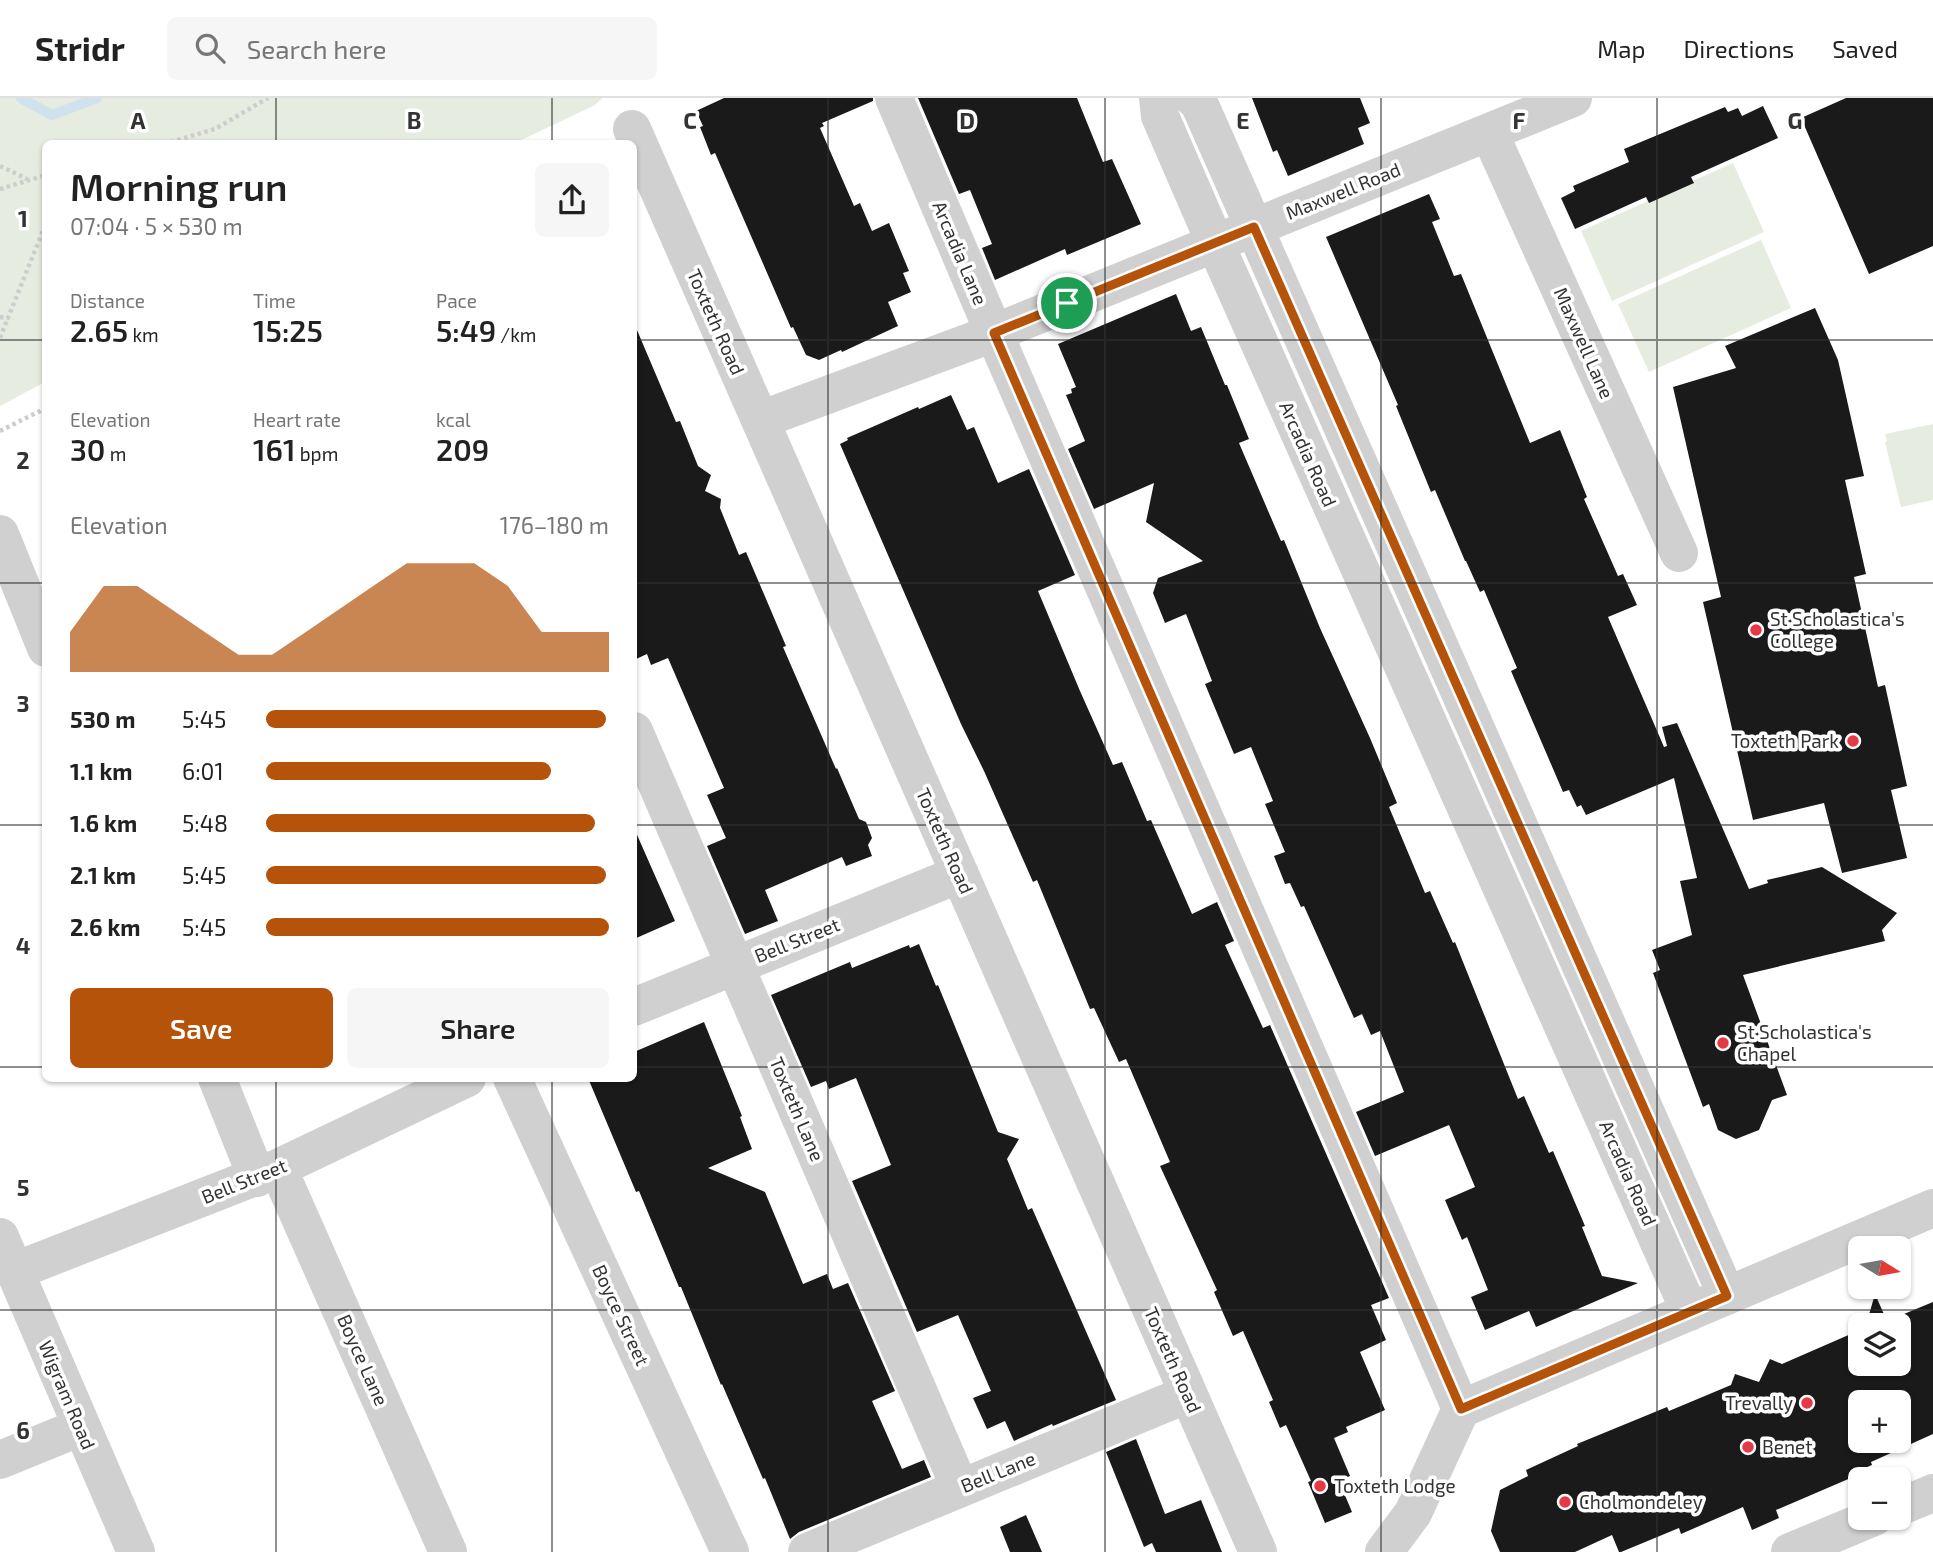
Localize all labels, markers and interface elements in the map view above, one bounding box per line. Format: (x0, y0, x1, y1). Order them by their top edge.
search box (167, 17, 657, 80)
text: Stridr (35, 28, 125, 68)
icon: search (191, 29, 229, 67)
text: Search here (247, 33, 386, 64)
text: Map (1597, 34, 1645, 63)
text: Directions (1683, 34, 1794, 63)
text: Saved (1832, 34, 1898, 63)
text: A (130, 106, 146, 134)
text: B (407, 106, 421, 134)
text: C (683, 106, 697, 134)
text: D (959, 106, 975, 134)
text: E (1236, 106, 1250, 134)
text: F (1513, 106, 1526, 134)
text: G (1788, 106, 1802, 134)
street label: Maxwell Road (1282, 157, 1404, 224)
text: Morning run (70, 163, 288, 209)
button: share (535, 163, 609, 237)
street label: Arcadia Lane (928, 197, 993, 308)
text: 1 (18, 204, 28, 232)
text: 07:04 · 5 × 530 m (70, 212, 243, 240)
street label: Toxteth Road (683, 265, 750, 378)
pin (1037, 273, 1097, 333)
icon: arrive (1048, 284, 1086, 322)
street label: Maxwell Lane (1550, 284, 1619, 402)
text: Distance (70, 289, 145, 312)
text: Time (253, 289, 296, 312)
text: Pace (436, 289, 477, 312)
text: 2.65 (70, 312, 128, 348)
text: 15:25 (253, 312, 323, 348)
text: 5:49 (436, 312, 496, 348)
text: km (128, 323, 159, 346)
text: /km (496, 323, 536, 346)
street label: Arcadia Road (1275, 398, 1342, 510)
text: Elevation (70, 408, 151, 431)
text: Heart rate (253, 408, 341, 431)
text: kcal (436, 408, 471, 431)
text: 30 (70, 431, 105, 467)
text: 161 (253, 431, 296, 467)
text: 209 (436, 431, 489, 467)
text: m (105, 442, 126, 465)
text: bpm (296, 442, 338, 465)
text: 2 (16, 446, 30, 474)
text: Elevation (70, 511, 168, 539)
text: 176–180 m (500, 511, 609, 539)
place label: St Scholastica's College (1770, 607, 1905, 652)
marker: St Scholastica's College (1748, 622, 1764, 638)
text: 3 (16, 689, 30, 717)
text: 530 m (70, 705, 135, 733)
text: 5:45 (182, 705, 226, 733)
place label: Toxteth Park (1731, 729, 1839, 752)
marker: Toxteth Park (1845, 733, 1861, 749)
text: 1.1 km (70, 757, 133, 785)
text: 6:01 (182, 757, 224, 785)
street label: Toxteth Road (912, 784, 979, 897)
text: 1.6 km (70, 809, 137, 837)
text: 5:48 (182, 809, 228, 837)
text: 2.1 km (70, 861, 136, 889)
text: 5:45 (182, 861, 226, 889)
street label: Bell Street (751, 912, 843, 967)
text: 2.6 km (70, 913, 141, 941)
text: 5:45 (182, 913, 226, 941)
text: 4 (16, 931, 30, 959)
button: Save (70, 988, 333, 1068)
button: Share (347, 988, 609, 1068)
place label: St Scholastica's Chapel (1737, 1020, 1872, 1065)
marker: St Scholastica's Chapel (1715, 1035, 1731, 1051)
street label: Toxteth Lane (765, 1053, 830, 1164)
street label: Arcadia Road (1595, 1117, 1662, 1229)
street label: Bell Street (198, 1153, 290, 1208)
text: 5 (17, 1173, 29, 1201)
north arrow (1848, 1236, 1911, 1298)
map controls (1848, 1236, 1911, 1530)
street label: Boyce Street (588, 1261, 655, 1369)
street label: Toxteth Road (1140, 1303, 1207, 1416)
street label: Boyce Lane (333, 1311, 394, 1409)
button: layers (1848, 1313, 1911, 1376)
street label: Wigram Road (34, 1337, 101, 1453)
button: + (1848, 1390, 1911, 1453)
place label: Trevally (1725, 1391, 1793, 1414)
marker: Trevally (1799, 1395, 1815, 1411)
text: 6 (16, 1416, 30, 1444)
place label: Benet (1762, 1435, 1812, 1458)
marker: Benet (1740, 1439, 1756, 1455)
street label: Bell Lane (957, 1446, 1039, 1497)
button: − (1848, 1467, 1911, 1530)
place label: Toxteth Lodge (1334, 1474, 1456, 1497)
marker: Toxteth Lodge (1312, 1478, 1328, 1494)
place label: Cholmondeley (1579, 1490, 1703, 1513)
marker: Cholmondeley (1557, 1494, 1573, 1510)

